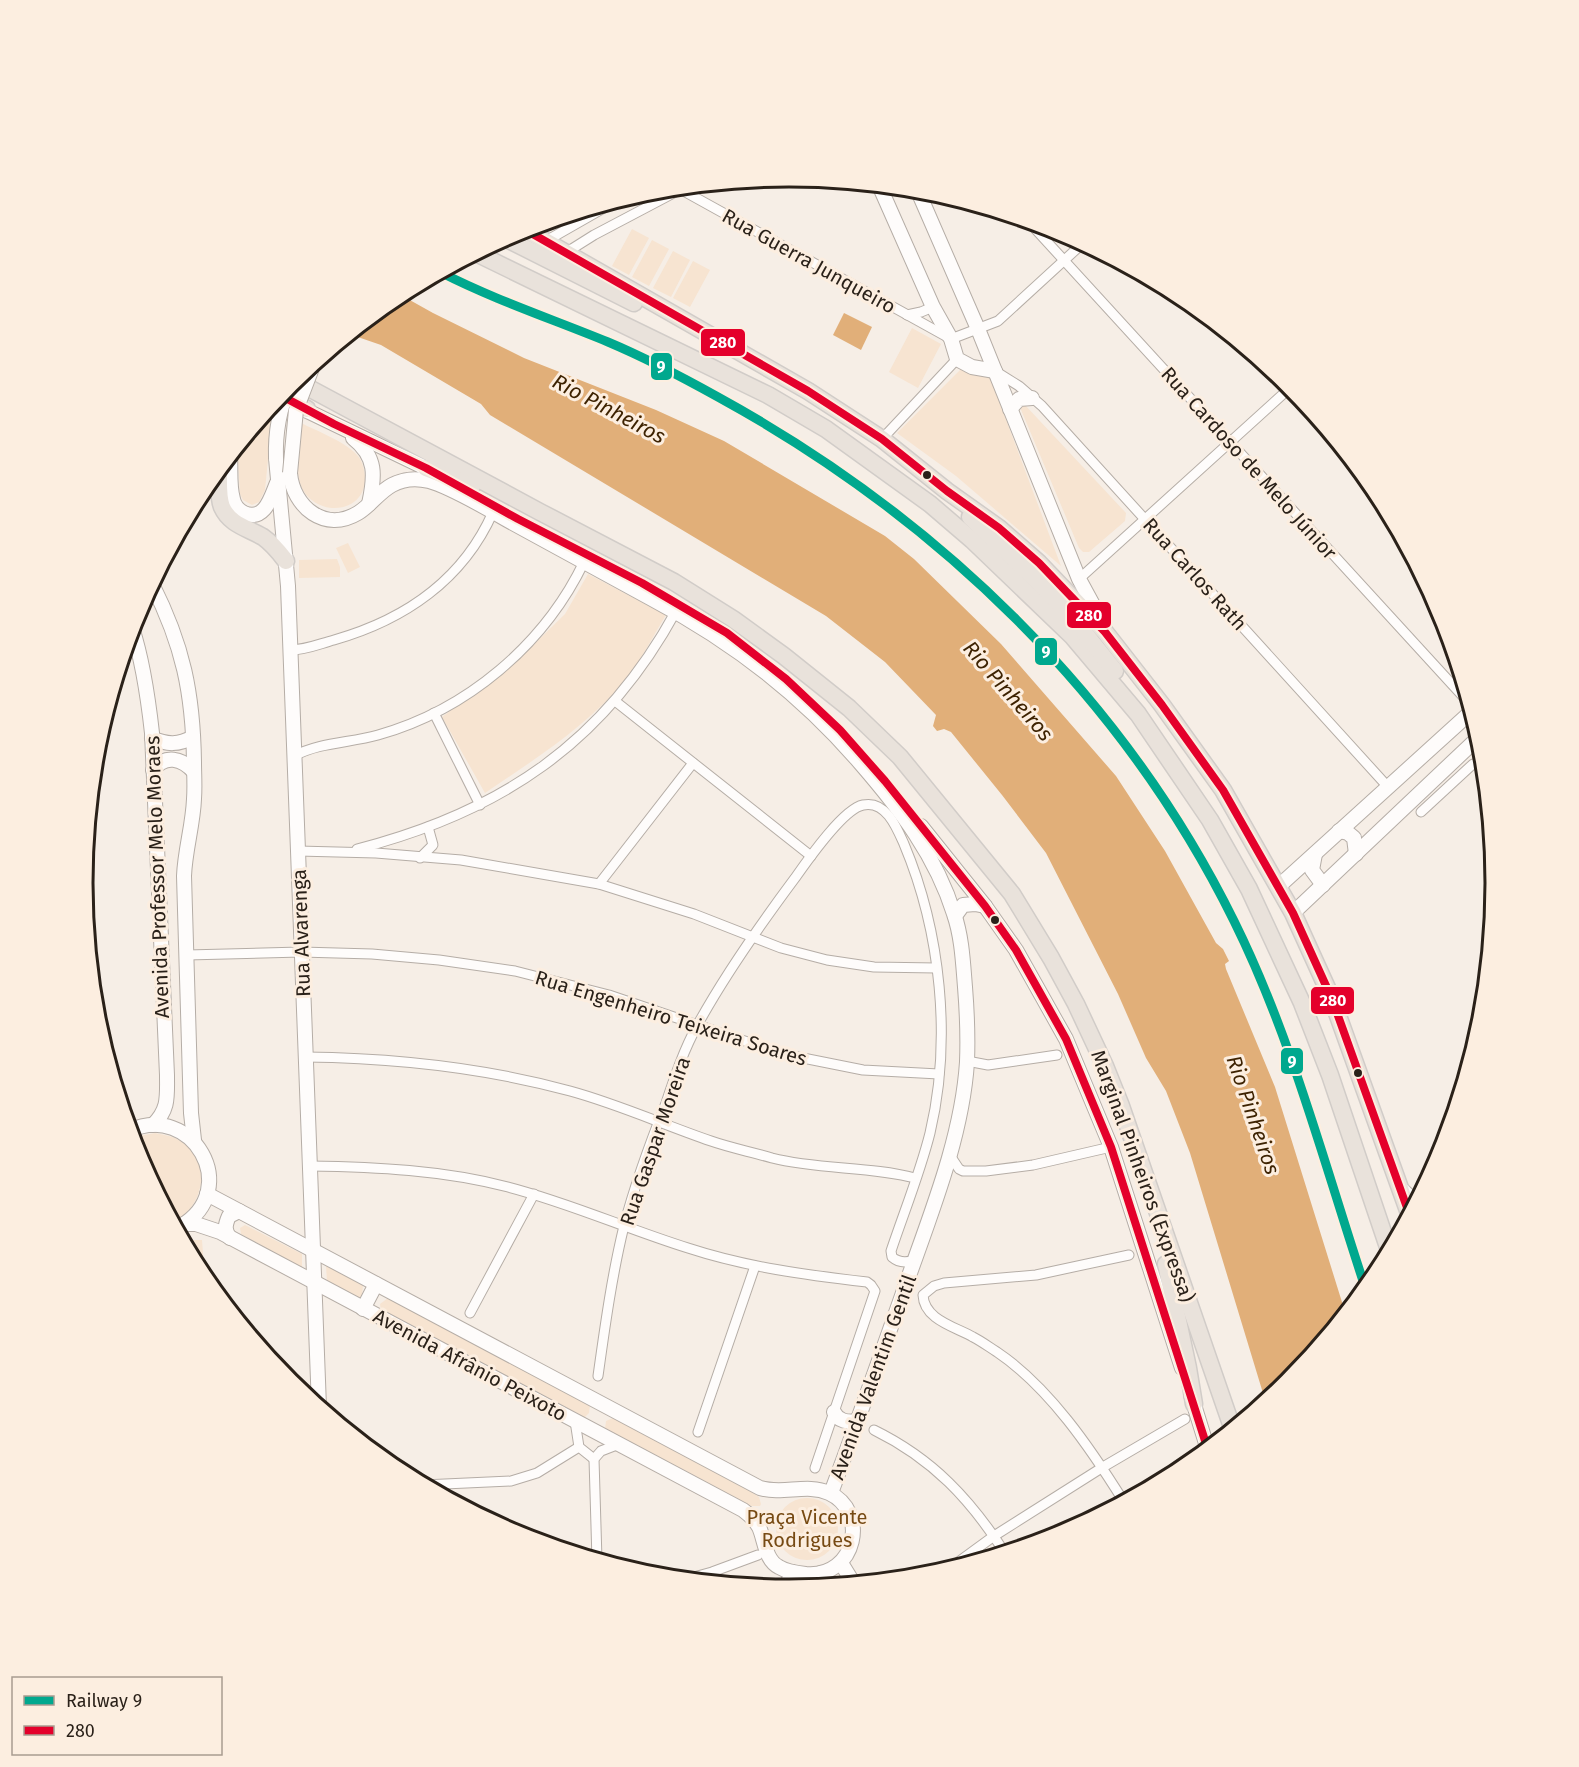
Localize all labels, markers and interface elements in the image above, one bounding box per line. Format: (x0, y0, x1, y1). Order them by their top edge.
street label: Rua Guerra Junqueiro (718, 203, 900, 319)
line badge: 280 (700, 328, 746, 357)
text: 280 (710, 333, 736, 352)
line badge: 9 (650, 352, 673, 381)
text: 9 (657, 357, 666, 376)
street label: Rua Cardoso de Melo Júnior (1156, 362, 1342, 564)
water label: Rio Pinheiros (548, 368, 670, 450)
unlabelled marker (921, 469, 933, 481)
street label: Rua Carlos Rath (1138, 513, 1252, 635)
line badge: 280 (1066, 601, 1112, 629)
text: 280 (1076, 606, 1102, 625)
water label: Rio Pinheiros (957, 636, 1059, 747)
line badge: 9 (1034, 637, 1058, 666)
text: 9 (1042, 642, 1051, 661)
street label: Avenida Professor Melo Moraes (140, 735, 174, 1019)
street label: Rua Alvarenga (287, 869, 315, 997)
unlabelled marker (989, 914, 1001, 926)
street label: Rua Engenheiro Teixeira Soares (532, 965, 810, 1071)
line badge: 280 (1310, 986, 1355, 1015)
text: 280 (1320, 991, 1346, 1010)
street label: Marginal Pinheiros (Expressa) (1086, 1047, 1200, 1305)
line badge: 9 (1280, 1047, 1304, 1075)
water label: Rio Pinheiros (1220, 1052, 1286, 1178)
text: 9 (1288, 1052, 1297, 1071)
street label: Rua Gaspar Moreira (615, 1053, 695, 1229)
unlabelled marker (1352, 1067, 1364, 1079)
street label: Avenida Valentim Gentil (825, 1271, 921, 1483)
street label: Avenida Afrânio Peixoto (369, 1304, 571, 1426)
park label: Praça Vicente Rodrigues (746, 1505, 868, 1552)
legend (12, 1677, 222, 1755)
text: Railway 9 (66, 1690, 142, 1712)
text: 280 (66, 1720, 95, 1742)

